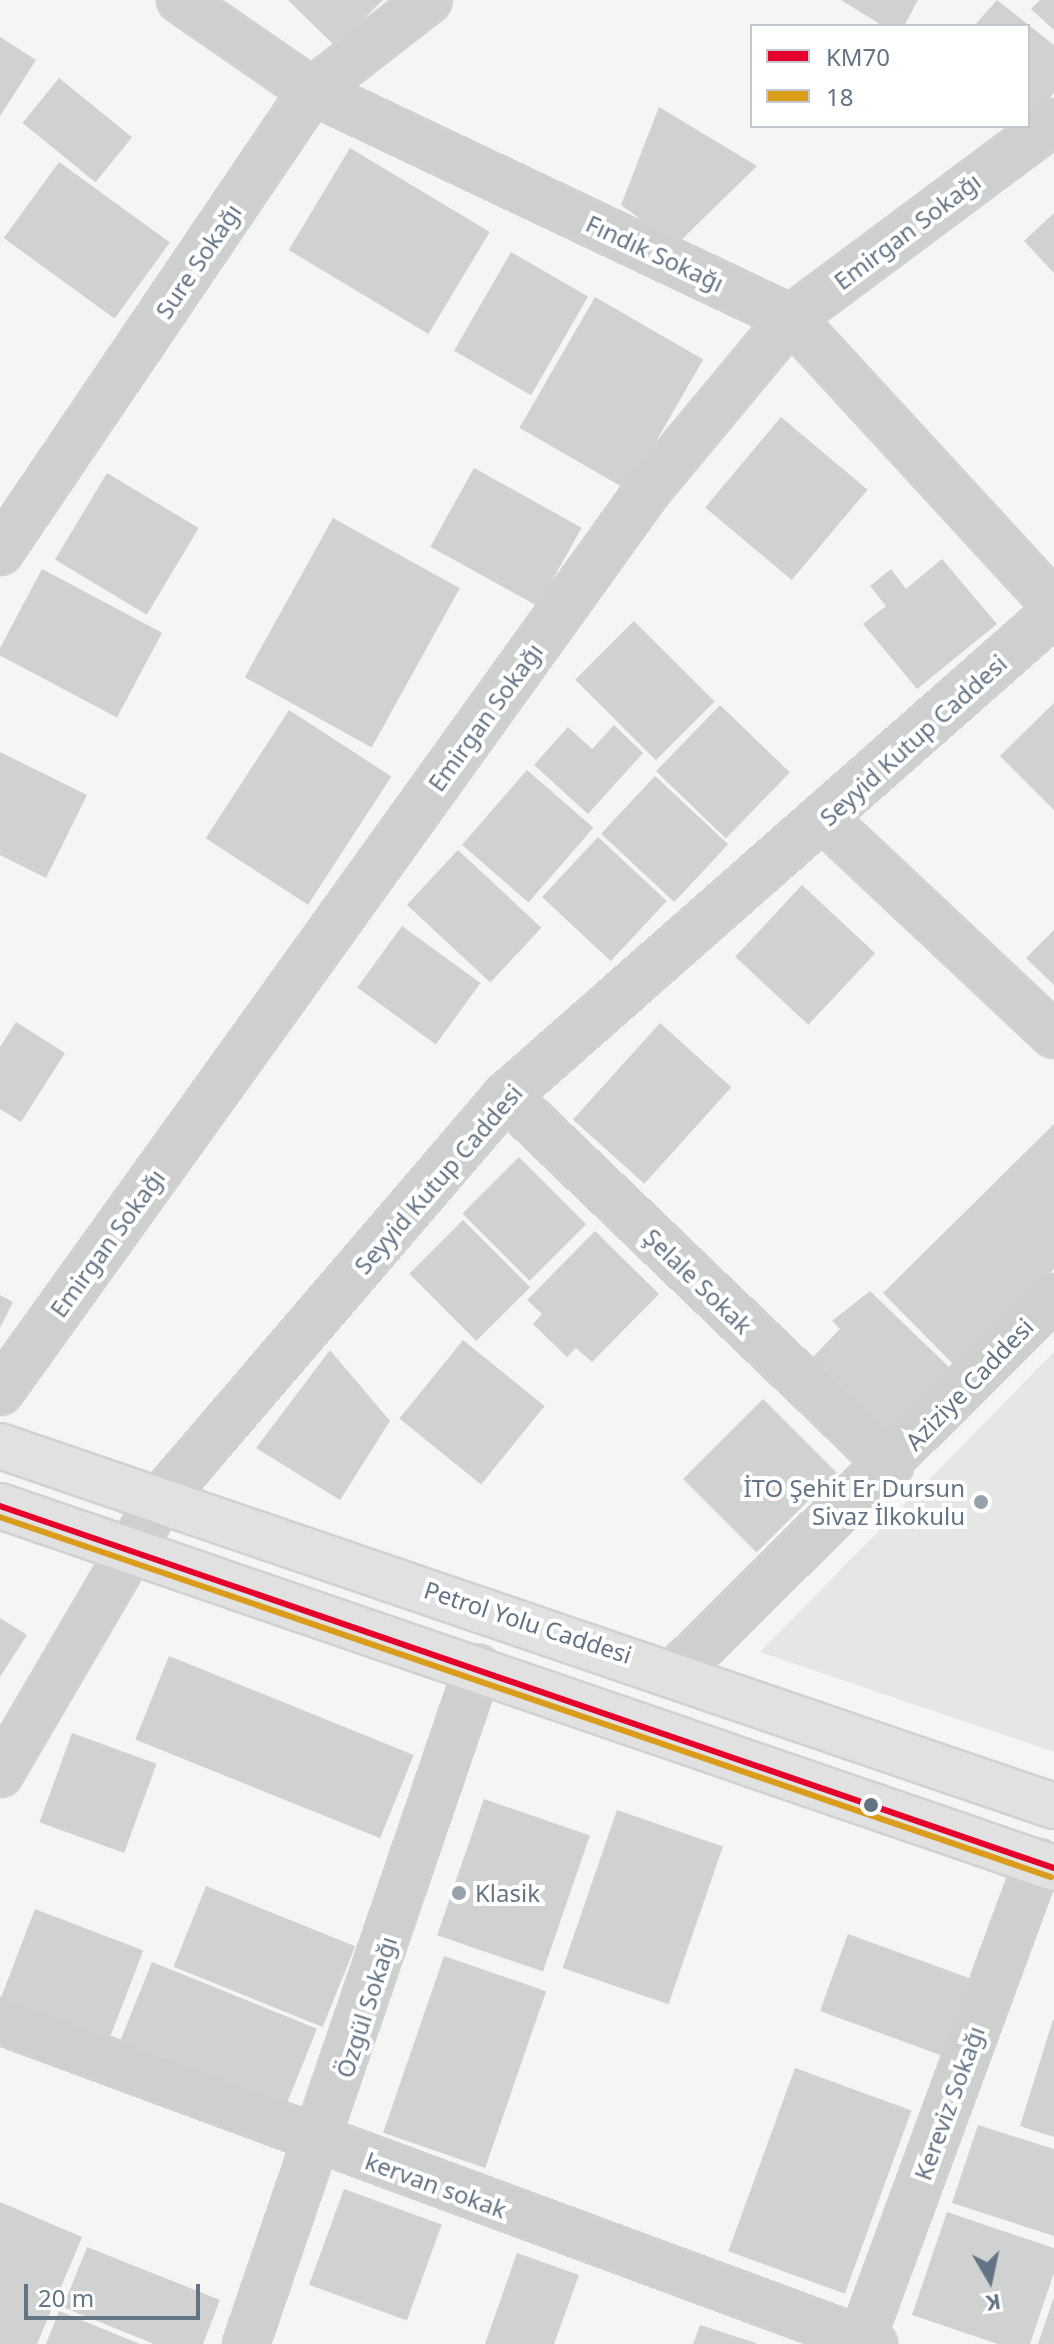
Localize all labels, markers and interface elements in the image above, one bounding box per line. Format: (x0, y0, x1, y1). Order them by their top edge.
legend (750, 24, 1030, 128)
text: KM70 (826, 40, 890, 73)
text: 18 (826, 80, 853, 113)
street label: Emirgan Sokağı (828, 167, 986, 295)
street label: Sure Sokağı (149, 198, 247, 324)
street label: Fındık Sokağı (582, 209, 728, 297)
street label: Emirgan Sokağı (422, 637, 548, 797)
street label: Seyyid Kutup Caddesi (814, 649, 1012, 831)
street label: Seyyid Kutup Caddesi (348, 1078, 528, 1280)
street label: Emirgan Sokağı (44, 1163, 170, 1323)
street label: Şelale Sokak (638, 1222, 758, 1340)
street label: Aziziye Caddesi (899, 1312, 1039, 1456)
place label: İTO Şehit Er Dursun Sivaz İlkokulu (743, 1474, 965, 1530)
marker: İTO Şehit Er Dursun Sivaz İlkokulu (972, 1493, 990, 1511)
street label: Petrol Yolu Caddesi (421, 1575, 635, 1669)
unlabelled marker (863, 1797, 879, 1813)
place label: Klasik (475, 1879, 540, 1907)
marker: Klasik (450, 1884, 468, 1902)
street label: Özgül Sokağı (330, 1933, 402, 2081)
street label: Kereviz Sokağı (908, 2022, 990, 2184)
street label: kervan sokak (361, 2146, 511, 2224)
north arrow (950, 2240, 1030, 2320)
scale bar (28, 2268, 204, 2318)
text: 20 m (38, 2281, 94, 2314)
text: K (984, 2288, 1003, 2320)

